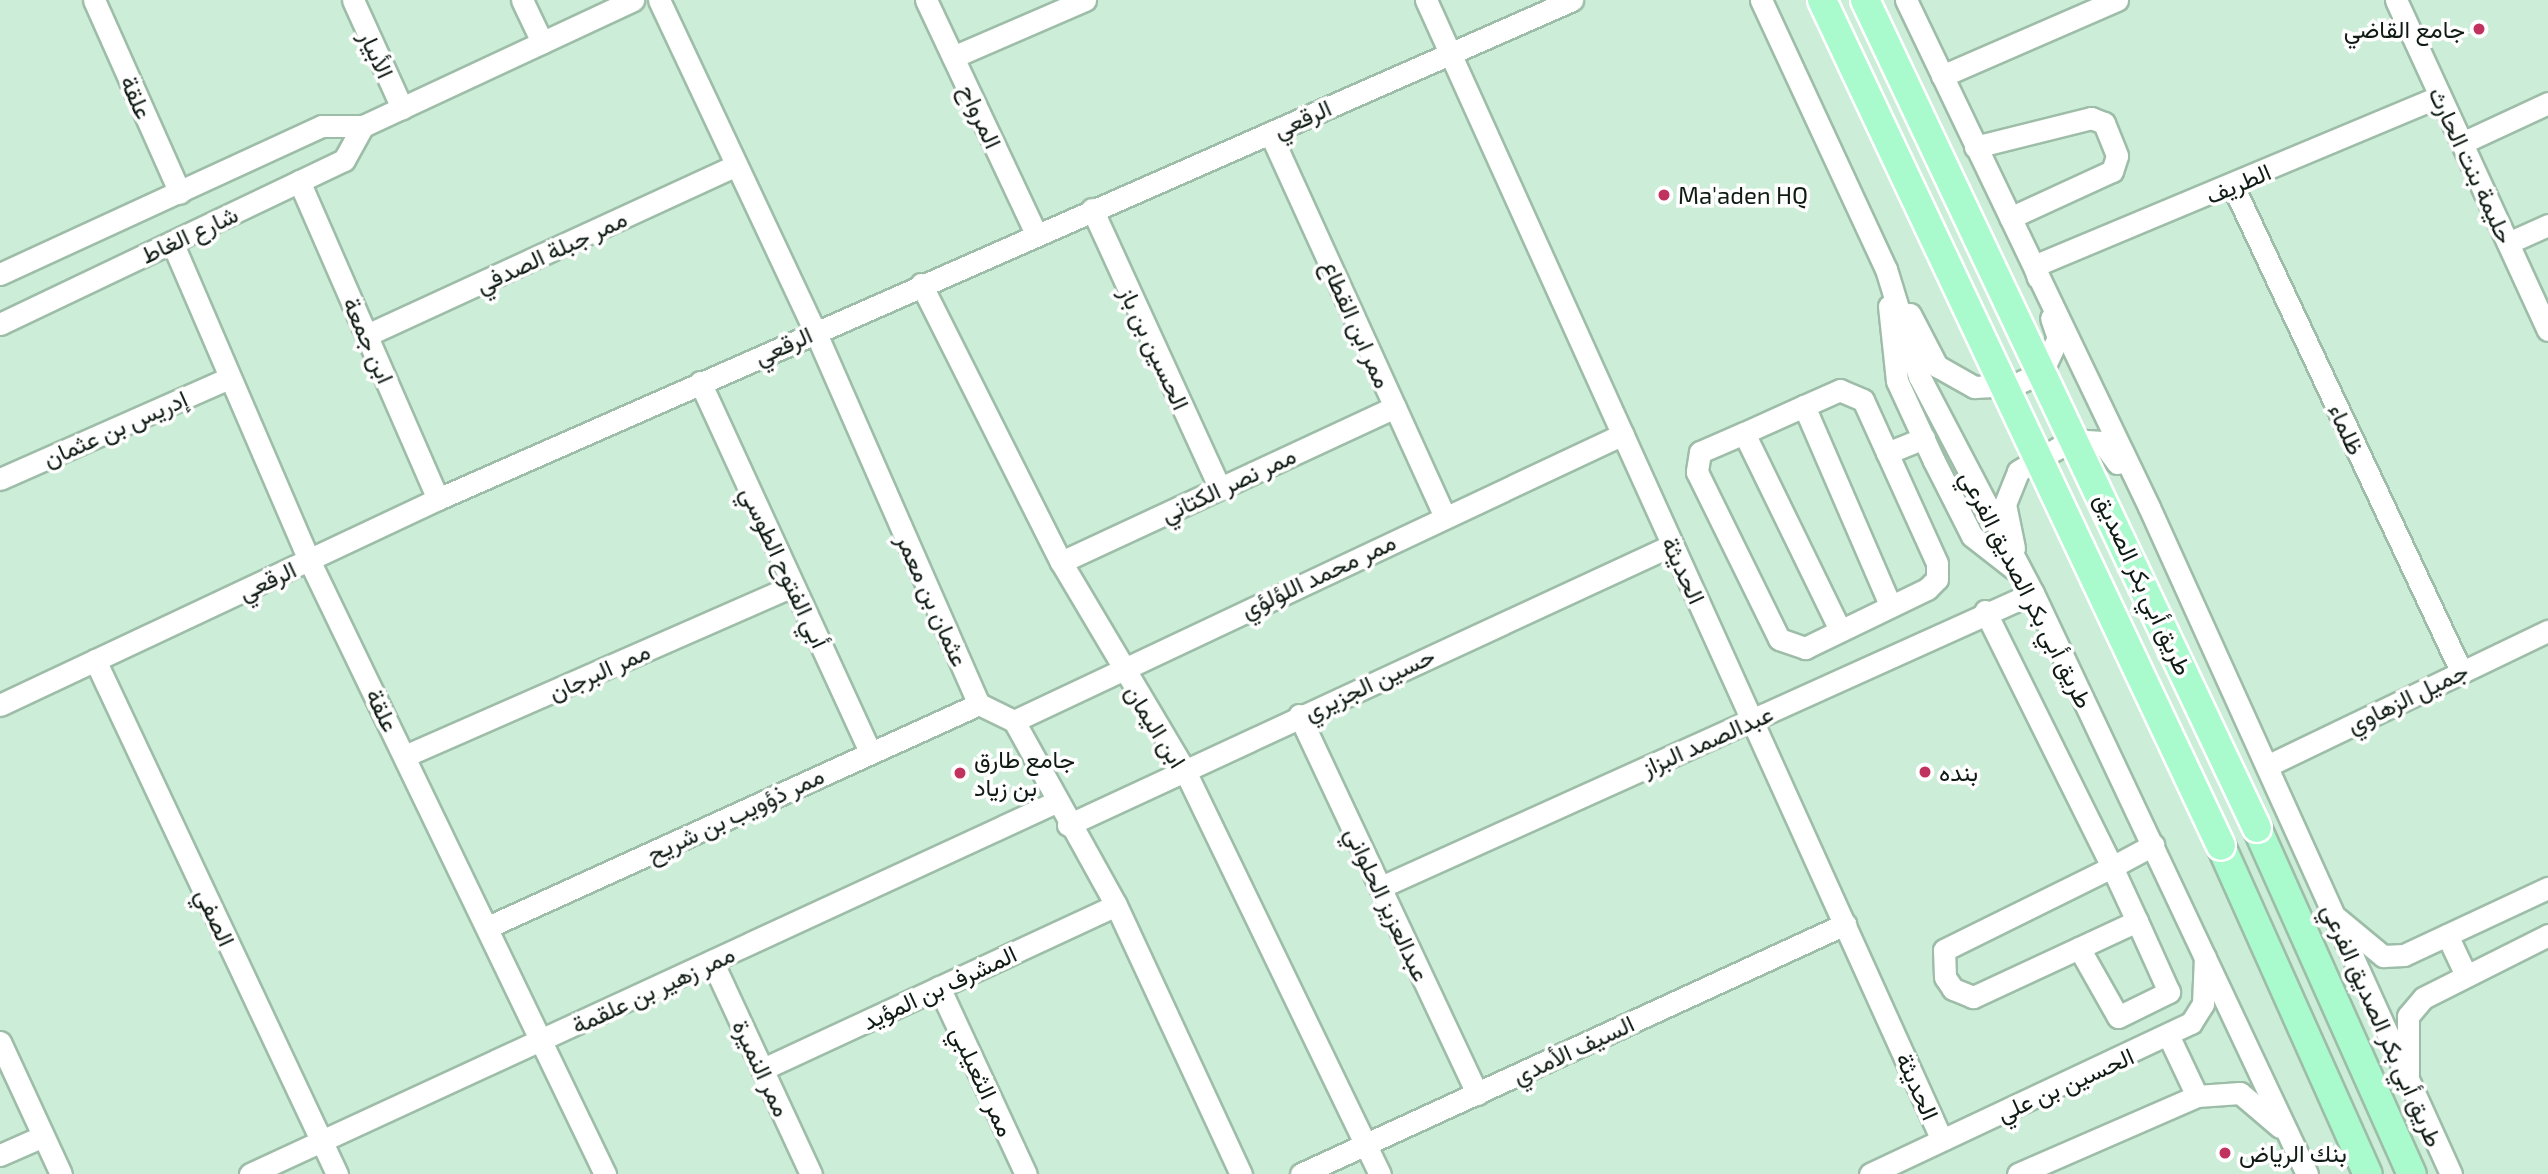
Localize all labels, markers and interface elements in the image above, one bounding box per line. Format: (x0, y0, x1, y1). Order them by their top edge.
place label: جامع القاضي (2344, 15, 2465, 43)
marker: جامع القاضي (2471, 21, 2487, 37)
street label: الأبيار (353, 25, 401, 83)
street label: علقة (115, 71, 159, 123)
street label: المرواح (954, 79, 1008, 153)
street label: حليمة بنت الحارث (2423, 82, 2521, 248)
street label: الرقعي (1269, 93, 1335, 143)
street label: الطريف (2201, 157, 2275, 209)
place label: Ma'aden HQ (1678, 181, 1808, 209)
marker: Ma'aden HQ (1656, 187, 1672, 203)
street label: شارع الغاط (136, 199, 242, 269)
street label: ممر جبلة الصدفي (471, 203, 631, 299)
street label: ممر ابن القطاع (1316, 256, 1398, 392)
street label: الحسين بن باز (1114, 282, 1196, 414)
street label: ابن جمعة (337, 292, 401, 388)
street label: الرقعي (750, 320, 816, 370)
street label: إدريس بن عثمان (38, 383, 192, 473)
street label: ظلماء (2323, 399, 2371, 459)
street label: ممر نصر الكتاني (1156, 440, 1300, 528)
street label: طريق أبي بكر الصديق الفرعي (1954, 465, 2100, 713)
street label: أبي الفتوح الطوسي (735, 482, 835, 652)
street label: طريق أبي بكر الصديق (2089, 488, 2199, 680)
street label: ممر محمد اللؤلؤي (1236, 527, 1400, 623)
street label: عثمان بن معمر (891, 529, 975, 671)
street label: الحديثة (1656, 532, 1712, 608)
street label: الرقعي (234, 554, 300, 606)
street label: ممر البرجان (544, 636, 654, 706)
street label: حسين الجزيري (1299, 640, 1439, 726)
street label: جميل الزهاوي (2342, 655, 2472, 739)
street label: ابن اليمان (1119, 679, 1193, 773)
street label: علقة (360, 684, 406, 736)
street label: عبدالصمد البزاز (1637, 698, 1777, 782)
place label: جامع طارق بن زياد (974, 745, 1075, 801)
place label: بنده (1939, 758, 1978, 786)
street label: ممر ذؤويب بن شريح (642, 760, 828, 868)
marker: بنده (1917, 764, 1933, 780)
marker: جامع طارق بن زياد (952, 765, 968, 781)
street label: عبدالعزيز الحلواني (1340, 822, 1436, 986)
street label: الصفي (190, 883, 242, 951)
street label: طريق أبي بكر الصديق الفرعي (2316, 899, 2450, 1151)
street label: ممر زهير بن علقمة (567, 939, 739, 1039)
street label: المشرف بن المؤيد (857, 939, 1021, 1035)
street label: السيف الأمدي (1508, 1008, 1638, 1090)
street label: ممر النميرة (727, 1015, 797, 1121)
street label: ممر الثعيلبي (945, 1021, 1021, 1141)
street label: الحسين بن علي (1992, 1041, 2138, 1127)
street label: الحديثة (1890, 1048, 1946, 1124)
place label: بنك الرياض (2239, 1139, 2347, 1167)
marker: بنك الرياض (2217, 1145, 2233, 1161)

